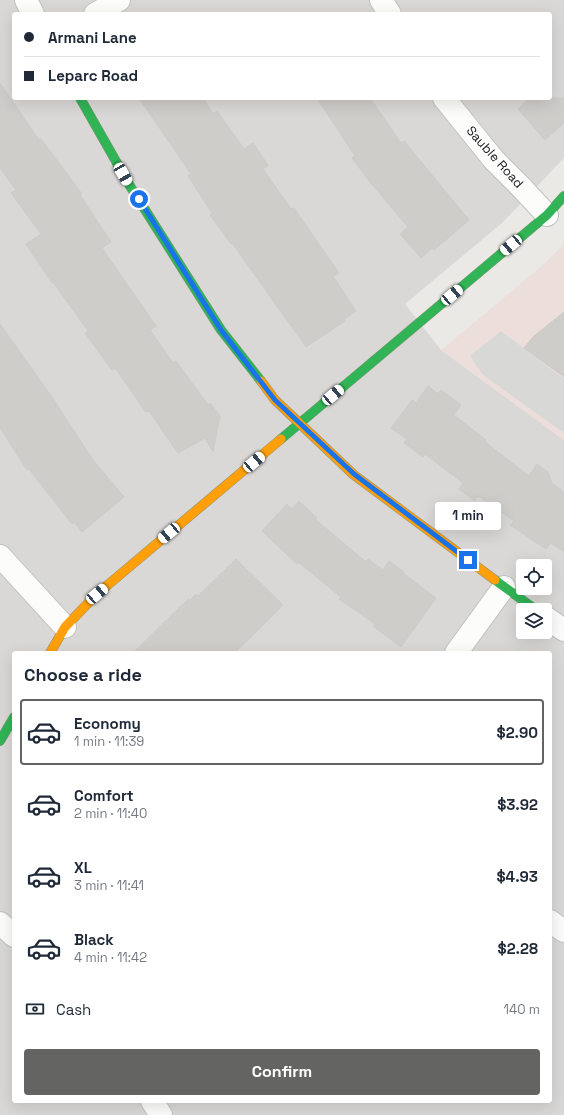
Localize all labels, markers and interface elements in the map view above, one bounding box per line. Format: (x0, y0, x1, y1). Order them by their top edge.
text: Armani Lane (48, 28, 137, 47)
text: Leparc Road (48, 66, 138, 85)
street label: Sauble Road (463, 122, 527, 192)
car (112, 161, 134, 187)
route start (130, 190, 148, 208)
car (498, 233, 524, 257)
car (439, 283, 465, 307)
car (320, 383, 346, 407)
car (241, 450, 267, 474)
callout: 1 min (435, 502, 501, 530)
text: 1 min (452, 507, 484, 524)
car (156, 521, 182, 545)
route end (459, 551, 477, 569)
map controls (516, 559, 552, 639)
button: locate (516, 559, 552, 595)
car (84, 582, 110, 606)
button: layers (516, 603, 552, 639)
text: Choose a ride (24, 663, 142, 686)
icon: car (26, 714, 62, 750)
text: Economy (74, 714, 141, 733)
text: $2.90 (497, 723, 538, 742)
text: 1 min · 11:39 (74, 733, 144, 750)
icon: car (26, 786, 62, 822)
text: Comfort (74, 786, 134, 805)
text: $3.92 (497, 795, 538, 814)
text: 2 min · 11:40 (74, 805, 147, 822)
icon: car (26, 858, 62, 894)
text: XL (74, 858, 92, 877)
text: $4.93 (497, 867, 538, 886)
text: 3 min · 11:41 (74, 877, 144, 894)
icon: car (26, 930, 62, 966)
text: Black (74, 930, 114, 949)
text: $2.28 (498, 939, 538, 958)
text: 4 min · 11:42 (74, 949, 147, 966)
icon: cash (24, 998, 46, 1020)
text: Cash (56, 1000, 91, 1019)
text: 140 m (504, 1001, 540, 1018)
button: Confirm (24, 1049, 540, 1095)

